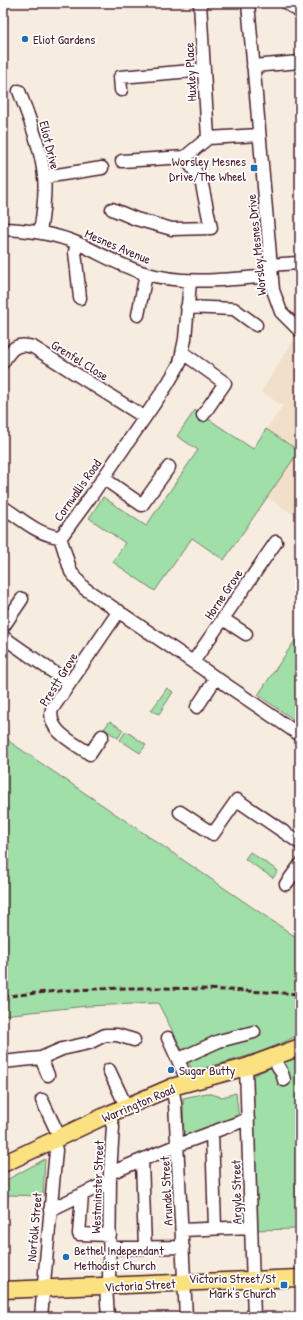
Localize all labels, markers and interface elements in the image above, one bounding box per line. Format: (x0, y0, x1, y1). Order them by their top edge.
place label: Eliot Gardens (33, 30, 95, 48)
marker: Eliot Gardens (20, 34, 30, 44)
street label: Huxley Place (179, 42, 201, 102)
street label: Eliot Drive (35, 119, 65, 171)
place label: Worsley Mesnes Drive/The Wheel (169, 152, 247, 185)
marker: Worsley Mesnes Drive/The Wheel (249, 163, 259, 173)
street label: Worsley Mesnes Drive (242, 193, 270, 297)
street label: Mesnes Avenue (82, 224, 154, 268)
street label: Grenfel Close (48, 335, 112, 385)
street label: Cornwallis Road (49, 455, 105, 525)
street label: Horne Grove (200, 565, 246, 623)
street label: Prestt Grove (34, 649, 82, 709)
place label: Sugar Butty (179, 1061, 236, 1079)
marker: Sugar Butty (166, 1065, 176, 1075)
street label: Warrington Road (99, 1080, 177, 1126)
street label: Westminster Street (86, 1140, 108, 1234)
street label: Arundel Street (155, 1155, 177, 1226)
street label: Argyle Street (226, 1159, 246, 1224)
street label: Norfolk Street (22, 1191, 46, 1262)
place label: Bethel Independant Methodist Church (74, 1241, 164, 1274)
marker: Bethel Independant Methodist Church (61, 1252, 71, 1262)
place label: Victoria Street/St Mark's Church (189, 1269, 277, 1302)
street label: Victoria Street (104, 1274, 177, 1296)
marker: Victoria Street/St Mark's Church (279, 1280, 289, 1290)

